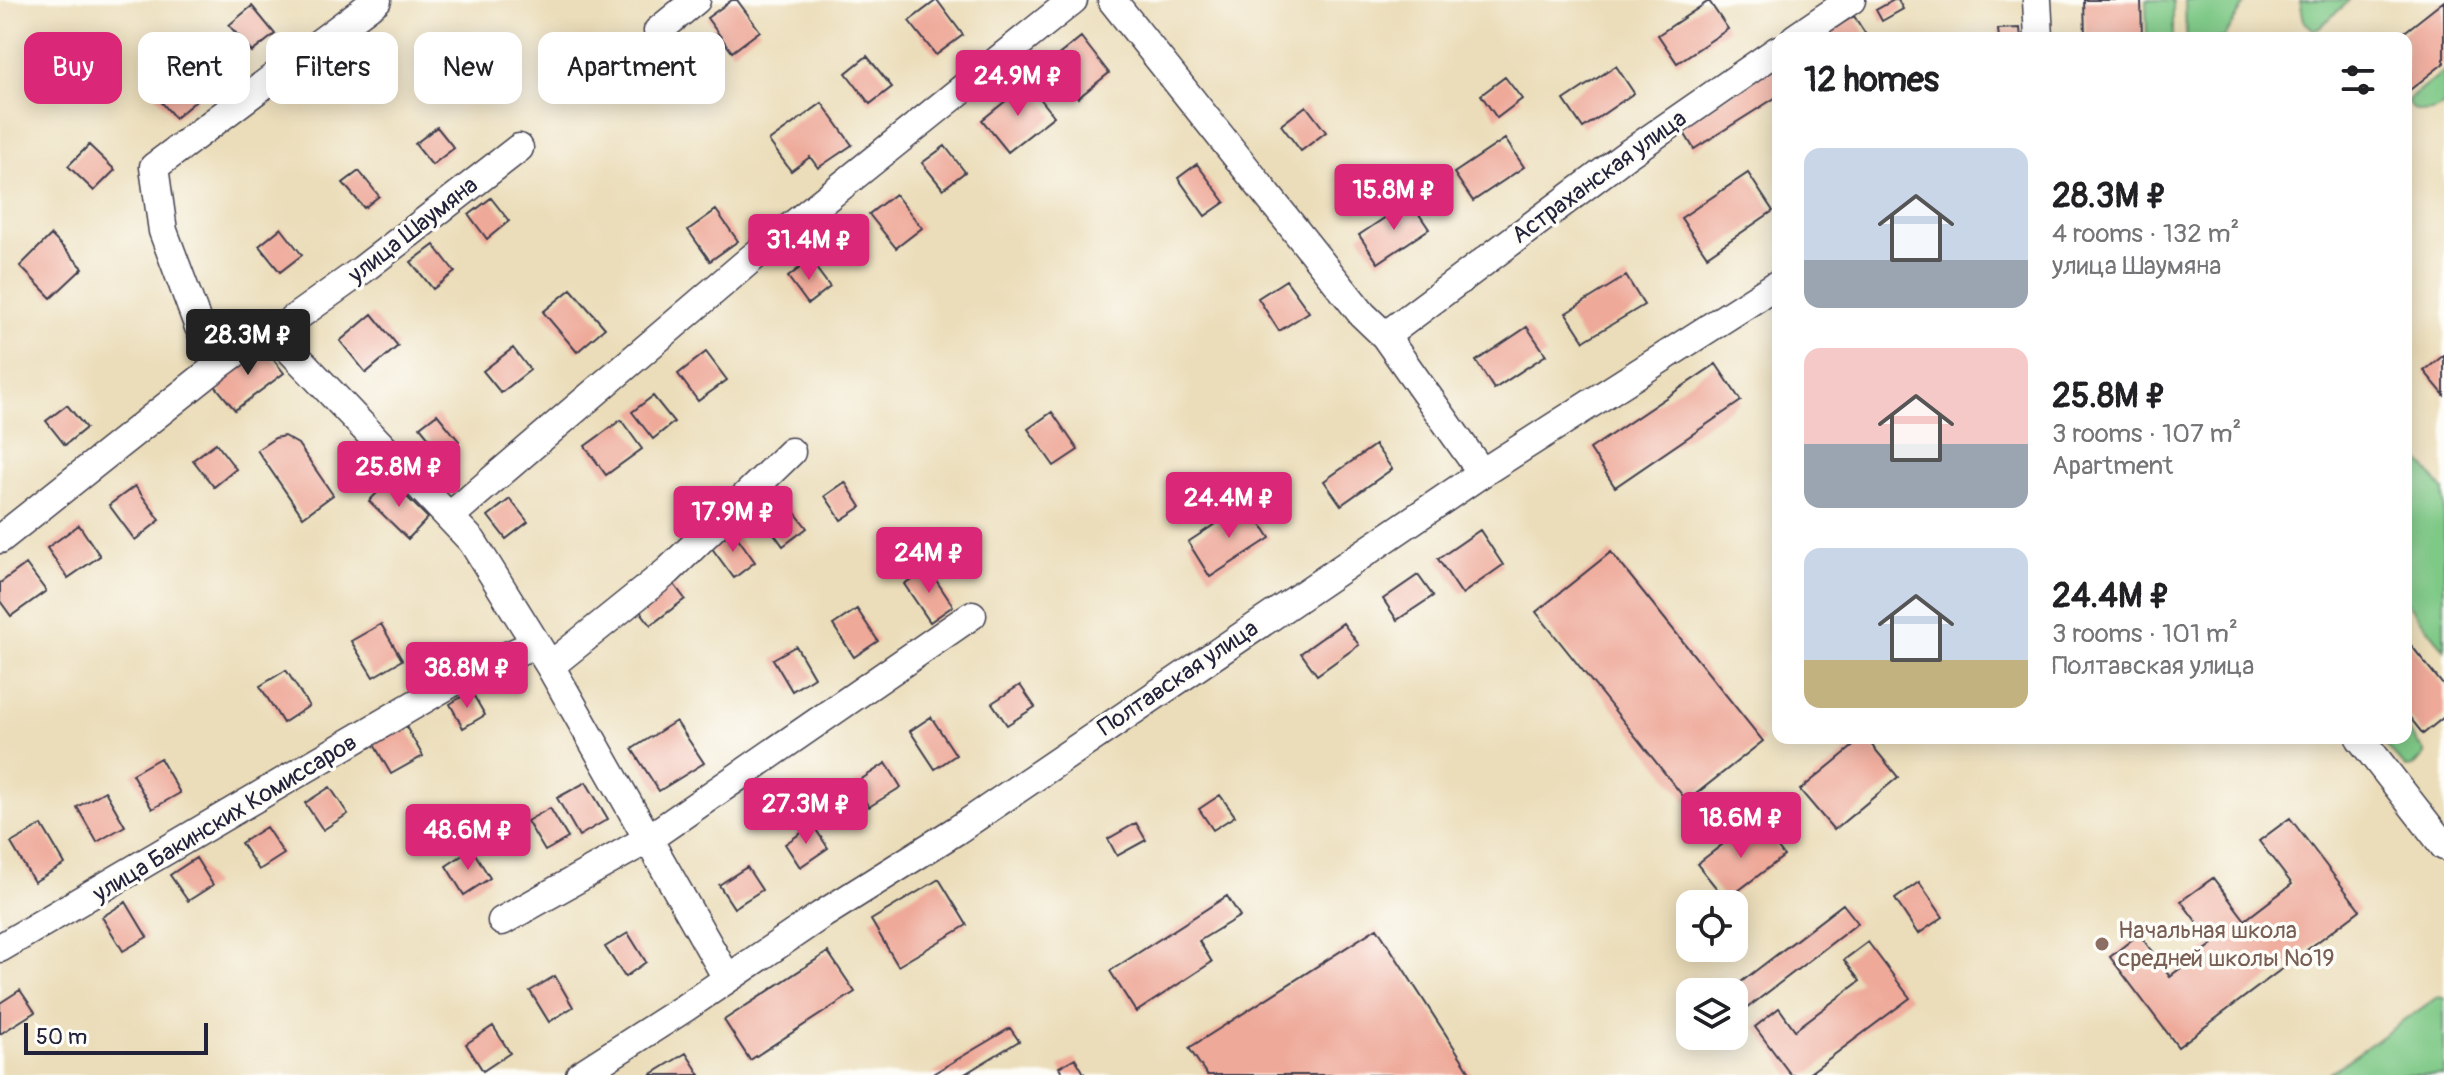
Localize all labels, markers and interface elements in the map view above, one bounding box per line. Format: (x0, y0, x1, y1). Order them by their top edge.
chip: Buy (24, 32, 122, 104)
chip: Rent (138, 32, 250, 104)
chip: Filters (266, 32, 398, 104)
chip: New (414, 32, 522, 104)
chip: Apartment (538, 32, 725, 104)
pin: 24.9M ₽ (944, 50, 1092, 118)
icon: filters (2336, 58, 2380, 102)
text: 12 homes (1804, 59, 1939, 102)
text: 24.9M ₽ (974, 60, 1062, 92)
street label: Астраханская улица (1506, 104, 1692, 250)
pin: 15.8M ₽ (1320, 164, 1468, 232)
street label: улица Шаумяна (342, 170, 483, 290)
text: 15.8M ₽ (1352, 174, 1436, 206)
text: 28.3M ₽ (2052, 175, 2167, 218)
icon: home (1868, 180, 1964, 276)
pin: 31.4M ₽ (735, 214, 883, 282)
text: 4 rooms · 132 m² (2052, 218, 2240, 250)
text: 31.4M ₽ (766, 224, 852, 256)
text: улица Шаумяна (2052, 250, 2221, 282)
pin: 28.3M ₽ (174, 309, 322, 377)
text: 28.3M ₽ (204, 319, 292, 351)
text: 25.8M ₽ (2052, 375, 2166, 418)
icon: home (1868, 380, 1964, 476)
text: 3 rooms · 107 m² (2052, 418, 2241, 450)
pin: 25.8M ₽ (325, 441, 473, 509)
text: Apartment (2052, 450, 2173, 482)
text: 25.8M ₽ (355, 451, 443, 483)
pin: 24.4M ₽ (1155, 472, 1303, 540)
text: 24.4M ₽ (1184, 482, 1274, 514)
pin: 17.9M ₽ (659, 486, 807, 554)
text: 17.9M ₽ (692, 496, 774, 528)
pin: 24M ₽ (873, 527, 985, 595)
text: 24M ₽ (894, 537, 964, 569)
text: 24.4M ₽ (2052, 575, 2170, 618)
icon: home (1868, 580, 1964, 676)
street label: Полтавская улица (1092, 614, 1264, 742)
text: 3 rooms · 101 m² (2052, 618, 2238, 650)
pin: 38.8M ₽ (393, 642, 541, 710)
text: Полтавская улица (2052, 650, 2254, 682)
text: 38.8M ₽ (424, 652, 510, 684)
street label: улица Бакинских Комиссаров (87, 728, 362, 909)
pin: 27.3M ₽ (732, 778, 880, 846)
text: 27.3M ₽ (762, 788, 850, 820)
pin: 18.6M ₽ (1667, 792, 1815, 860)
text: 18.6M ₽ (1699, 802, 1783, 834)
pin: 48.6M ₽ (394, 804, 542, 872)
text: 48.6M ₽ (424, 814, 512, 846)
map controls (1676, 890, 1748, 1050)
button: locate (1676, 890, 1748, 962)
place label: Начальная школа средней школы №19 (2118, 916, 2335, 973)
marker: Начальная школа средней школы №19 (2093, 935, 2111, 953)
button: layers (1676, 978, 1748, 1050)
scale bar (24, 1019, 208, 1055)
text: 50 m (36, 1023, 87, 1051)

